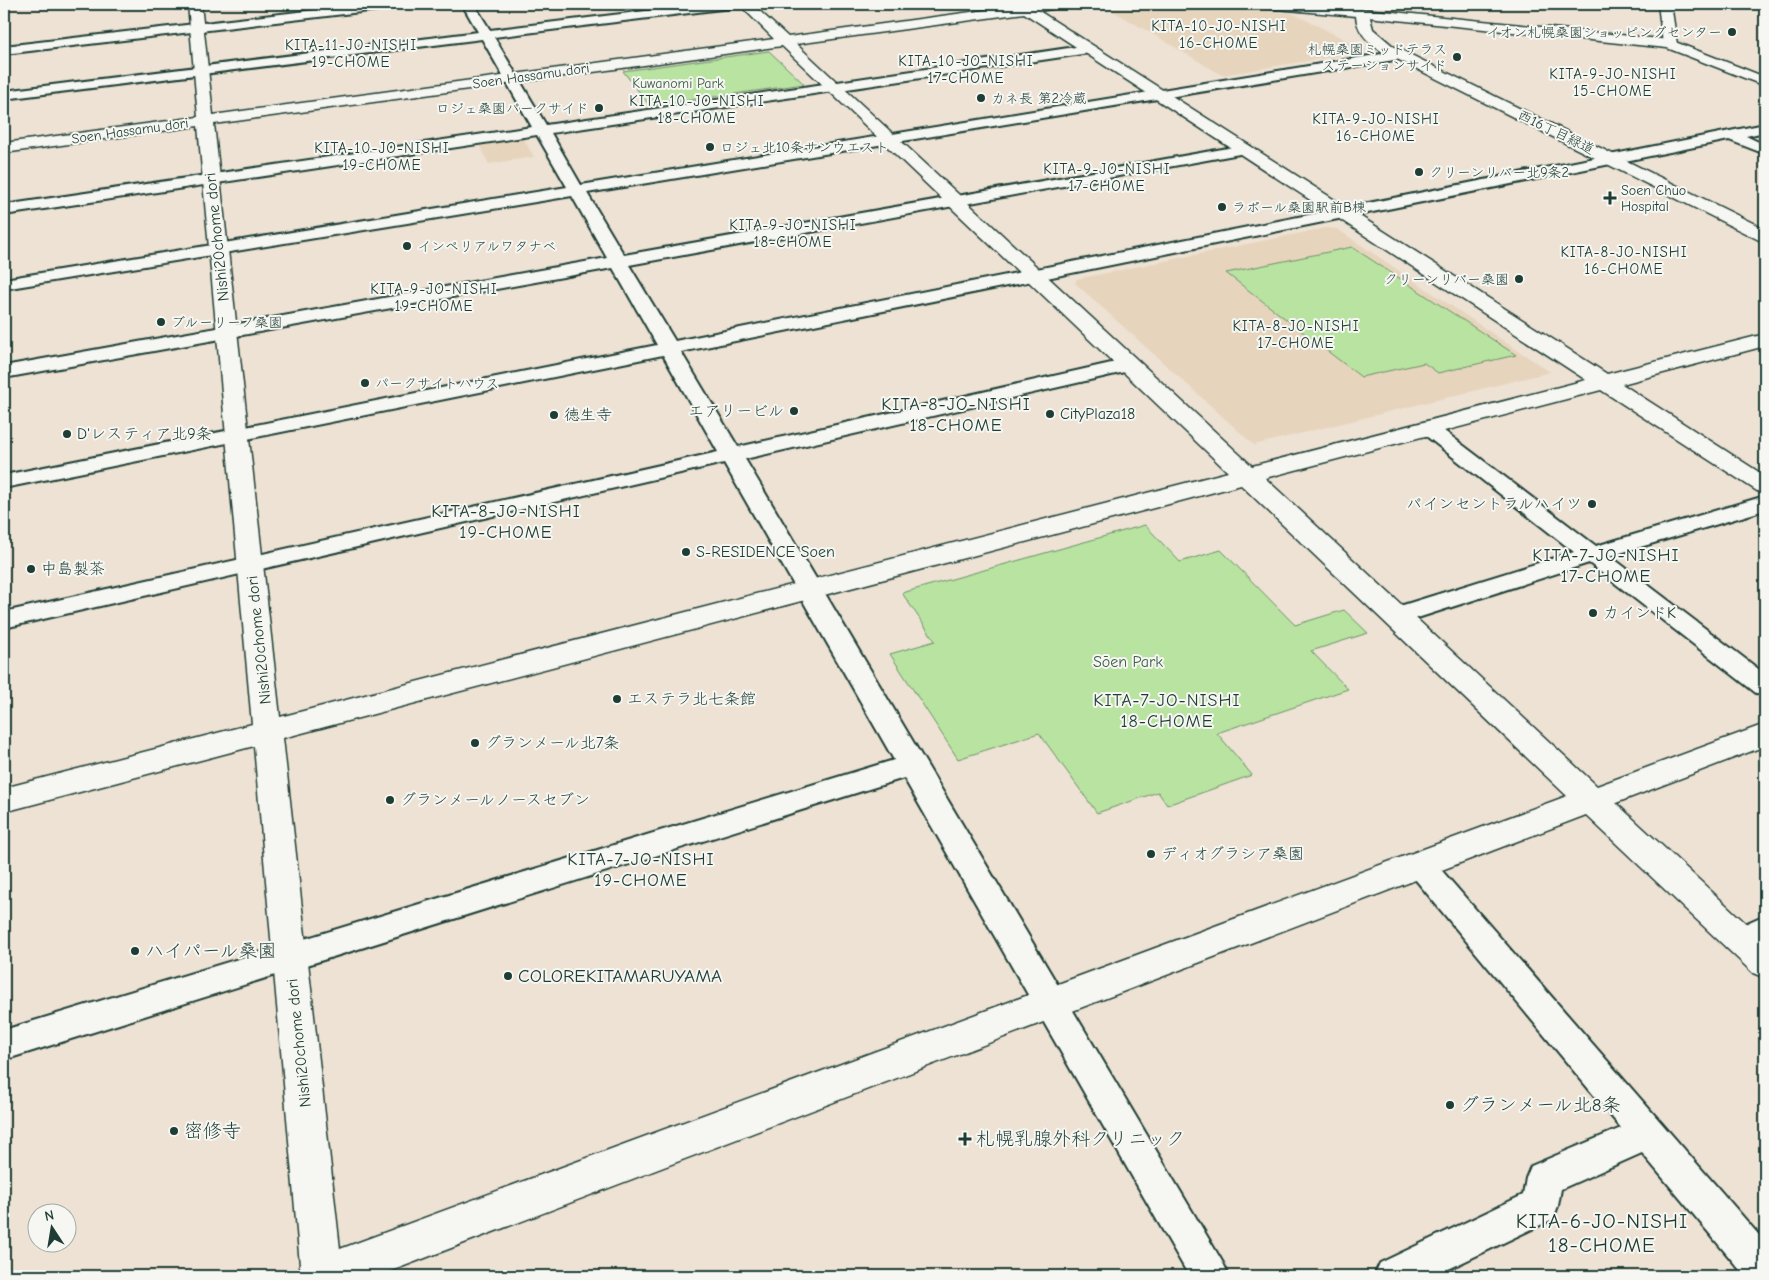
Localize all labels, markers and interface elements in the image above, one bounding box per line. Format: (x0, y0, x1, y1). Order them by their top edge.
district label: KITA-10-JO-NISHI 16-CHOME (1151, 17, 1287, 52)
place label: イオン札幌桑園ショッピングセンター (1486, 24, 1722, 41)
marker: イオン札幌桑園ショッピングセンター (1726, 26, 1738, 38)
district label: KITA-11-JO-NISHI 19-CHOME (285, 36, 417, 71)
place label: 札幌桑園ミッドテラス ステーションサイド (1308, 41, 1447, 74)
marker: 札幌桑園ミッドテラス ステーションサイド (1451, 51, 1463, 63)
district label: KITA-10-JO-NISHI 17-CHOME (898, 52, 1034, 87)
street label: Soen Hassamu dori (472, 59, 590, 93)
district label: KITA-9-JO-NISHI 15-CHOME (1549, 65, 1677, 100)
park label: Kuwanomi Park (632, 75, 724, 92)
place label: カネ長 第2冷蔵 (991, 90, 1087, 107)
district label: KITA-10-JO-NISHI 18-CHOME (629, 92, 765, 127)
marker: カネ長 第2冷蔵 (975, 92, 987, 104)
place label: ロジェ桑園パークサイド (436, 100, 589, 117)
marker: ロジェ桑園パークサイド (593, 102, 605, 114)
street label: 西16丁目緑道 (1515, 106, 1597, 158)
district label: KITA-9-JO-NISHI 16-CHOME (1312, 110, 1440, 145)
street label: Soen Hassamu dori (71, 114, 189, 148)
district label: KITA-10-JO-NISHI 19-CHOME (314, 139, 450, 174)
place label: ロジェ北10条サンウエスト (720, 139, 889, 156)
marker: ロジェ北10条サンウエスト (704, 141, 716, 153)
district label: KITA-9-JO-NISHI 17-CHOME (1043, 160, 1171, 195)
place label: クリーンリバー北9条2 (1429, 164, 1569, 181)
marker: クリーンリバー北9条2 (1413, 166, 1425, 178)
street label: Nishi20chome dori (201, 172, 233, 302)
place label: Soen Chuo Hospital (1621, 182, 1686, 215)
marker: Soen Chuo Hospital (1603, 191, 1617, 205)
place label: ラポール桑園駅前B棟 (1232, 199, 1367, 216)
marker: ラポール桑園駅前B棟 (1216, 201, 1228, 213)
district label: KITA-9-JO-NISHI 18-CHOME (729, 216, 857, 251)
place label: インペリアルワタナベ (417, 238, 556, 255)
marker: インペリアルワタナベ (401, 240, 413, 252)
district label: KITA-8-JO-NISHI 16-CHOME (1560, 243, 1688, 278)
place label: クリーンリバー桑園 (1384, 271, 1509, 288)
marker: クリーンリバー桑園 (1513, 273, 1525, 285)
district label: KITA-9-JO-NISHI 19-CHOME (370, 280, 498, 315)
place label: ブルーリーフ桑園 (171, 314, 282, 331)
marker: ブルーリーフ桑園 (155, 316, 167, 328)
district label: KITA-8-JO-NISHI 17-CHOME (1232, 317, 1360, 352)
place label: パークサイトハウス (375, 375, 499, 392)
marker: パークサイトハウス (359, 377, 371, 389)
district label: KITA-8-JO-NISHI 18-CHOME (881, 394, 1031, 436)
place label: エアリービル (688, 402, 784, 420)
marker: エアリービル (788, 405, 800, 417)
place label: CityPlaza18 (1060, 405, 1135, 423)
place label: 徳生寺 (564, 406, 612, 424)
marker: CityPlaza18 (1044, 408, 1056, 420)
marker: 徳生寺 (548, 409, 560, 421)
place label: D'レスティア北9条 (77, 425, 212, 443)
marker: D'レスティア北9条 (61, 428, 73, 440)
place label: パインセントラルハイツ (1406, 495, 1582, 513)
marker: パインセントラルハイツ (1586, 498, 1598, 510)
district label: KITA-8-JO-NISHI 19-CHOME (431, 501, 581, 543)
place label: S-RESIDENCE Soen (696, 543, 835, 561)
district label: KITA-7-JO-NISHI 17-CHOME (1532, 545, 1680, 587)
marker: S-RESIDENCE Soen (680, 546, 692, 558)
place label: 中島製茶 (41, 560, 105, 578)
marker: 中島製茶 (25, 563, 37, 575)
street label: Nishi20chome dori (243, 575, 275, 705)
place label: カインドK (1603, 604, 1676, 622)
marker: カインドK (1587, 607, 1599, 619)
park label: Sōen Park (1093, 653, 1163, 671)
place label: エステラ北七条館 (627, 690, 756, 708)
district label: KITA-7-JO-NISHI 18-CHOME (1093, 690, 1241, 732)
marker: エステラ北七条館 (611, 693, 623, 705)
place label: グランメール北7条 (485, 734, 620, 752)
marker: グランメール北7条 (469, 737, 481, 749)
place label: グランメールノースセブン (400, 791, 590, 809)
marker: グランメールノースセブン (384, 794, 396, 806)
place label: ディオグラシア桑園 (1161, 845, 1304, 863)
marker: ディオグラシア桑園 (1145, 848, 1157, 860)
district label: KITA-7-JO-NISHI 19-CHOME (567, 849, 715, 891)
place label: ハイパール桑園 (145, 940, 276, 962)
marker: ハイパール桑園 (129, 945, 141, 957)
place label: COLOREKITAMARUYAMA (518, 965, 722, 987)
marker: COLOREKITAMARUYAMA (502, 970, 514, 982)
street label: Nishi20chome dori (283, 978, 315, 1108)
place label: グランメール北8条 (1460, 1094, 1621, 1116)
marker: グランメール北8条 (1444, 1099, 1456, 1111)
place label: 密修寺 (184, 1120, 241, 1142)
marker: 密修寺 (168, 1125, 180, 1137)
place label: 札幌乳腺外科クリニック (976, 1128, 1185, 1150)
marker: 札幌乳腺外科クリニック (958, 1132, 972, 1146)
north arrow (28, 1202, 78, 1252)
text: N (43, 1207, 56, 1225)
district label: KITA-6-JO-NISHI 18-CHOME (1516, 1209, 1688, 1257)

